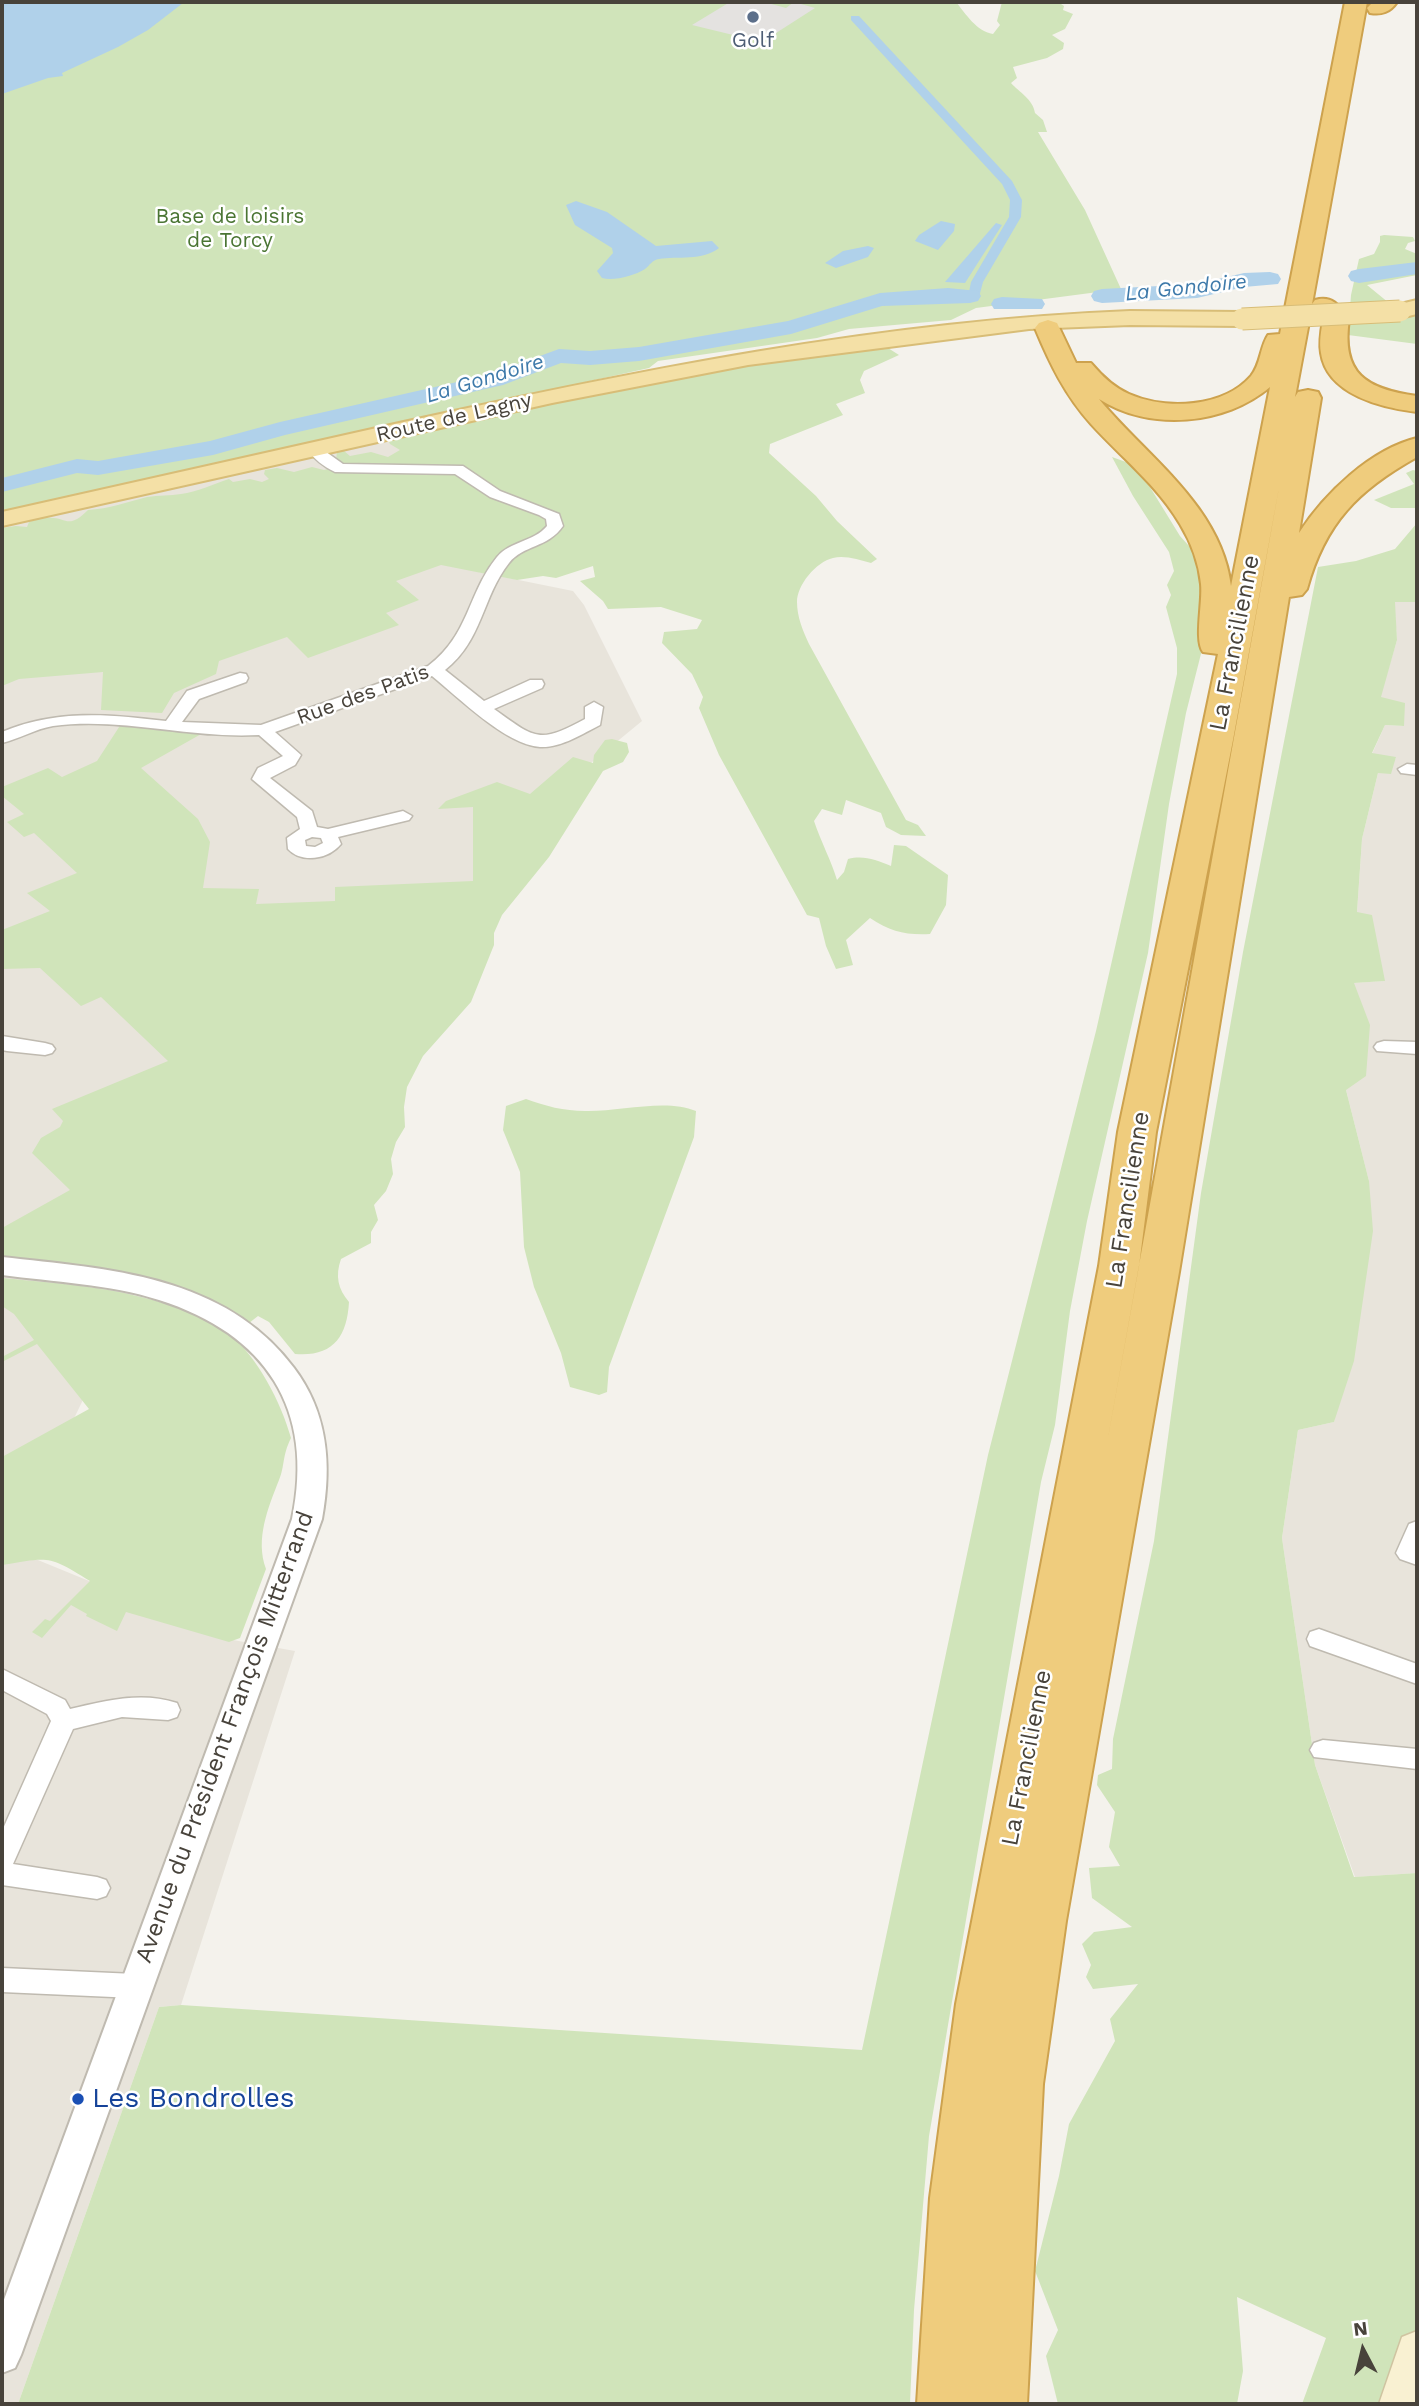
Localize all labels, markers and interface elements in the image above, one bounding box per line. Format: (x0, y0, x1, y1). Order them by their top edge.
marker: Golf (745, 9, 761, 25)
place label: Golf (732, 28, 774, 54)
park label: Base de loisirs de Torcy (156, 204, 304, 254)
water label: La Gondoire (1124, 269, 1248, 307)
water label: La Gondoire (423, 349, 547, 409)
street label: Route de Lagny (374, 388, 534, 448)
street label: La Francilienne (1204, 553, 1266, 733)
street label: Rue des Patis (293, 659, 433, 731)
street label: La Francilienne (1100, 1110, 1156, 1290)
street label: Avenue du Président François Mitterrand (130, 1507, 320, 1967)
street label: La Francilienne (996, 1668, 1058, 1848)
place label: Les Bondrolles (92, 2082, 295, 2116)
marker: Les Bondrolles (70, 2091, 86, 2107)
north arrow (1328, 2315, 1398, 2385)
text: N (1352, 2316, 1369, 2341)

